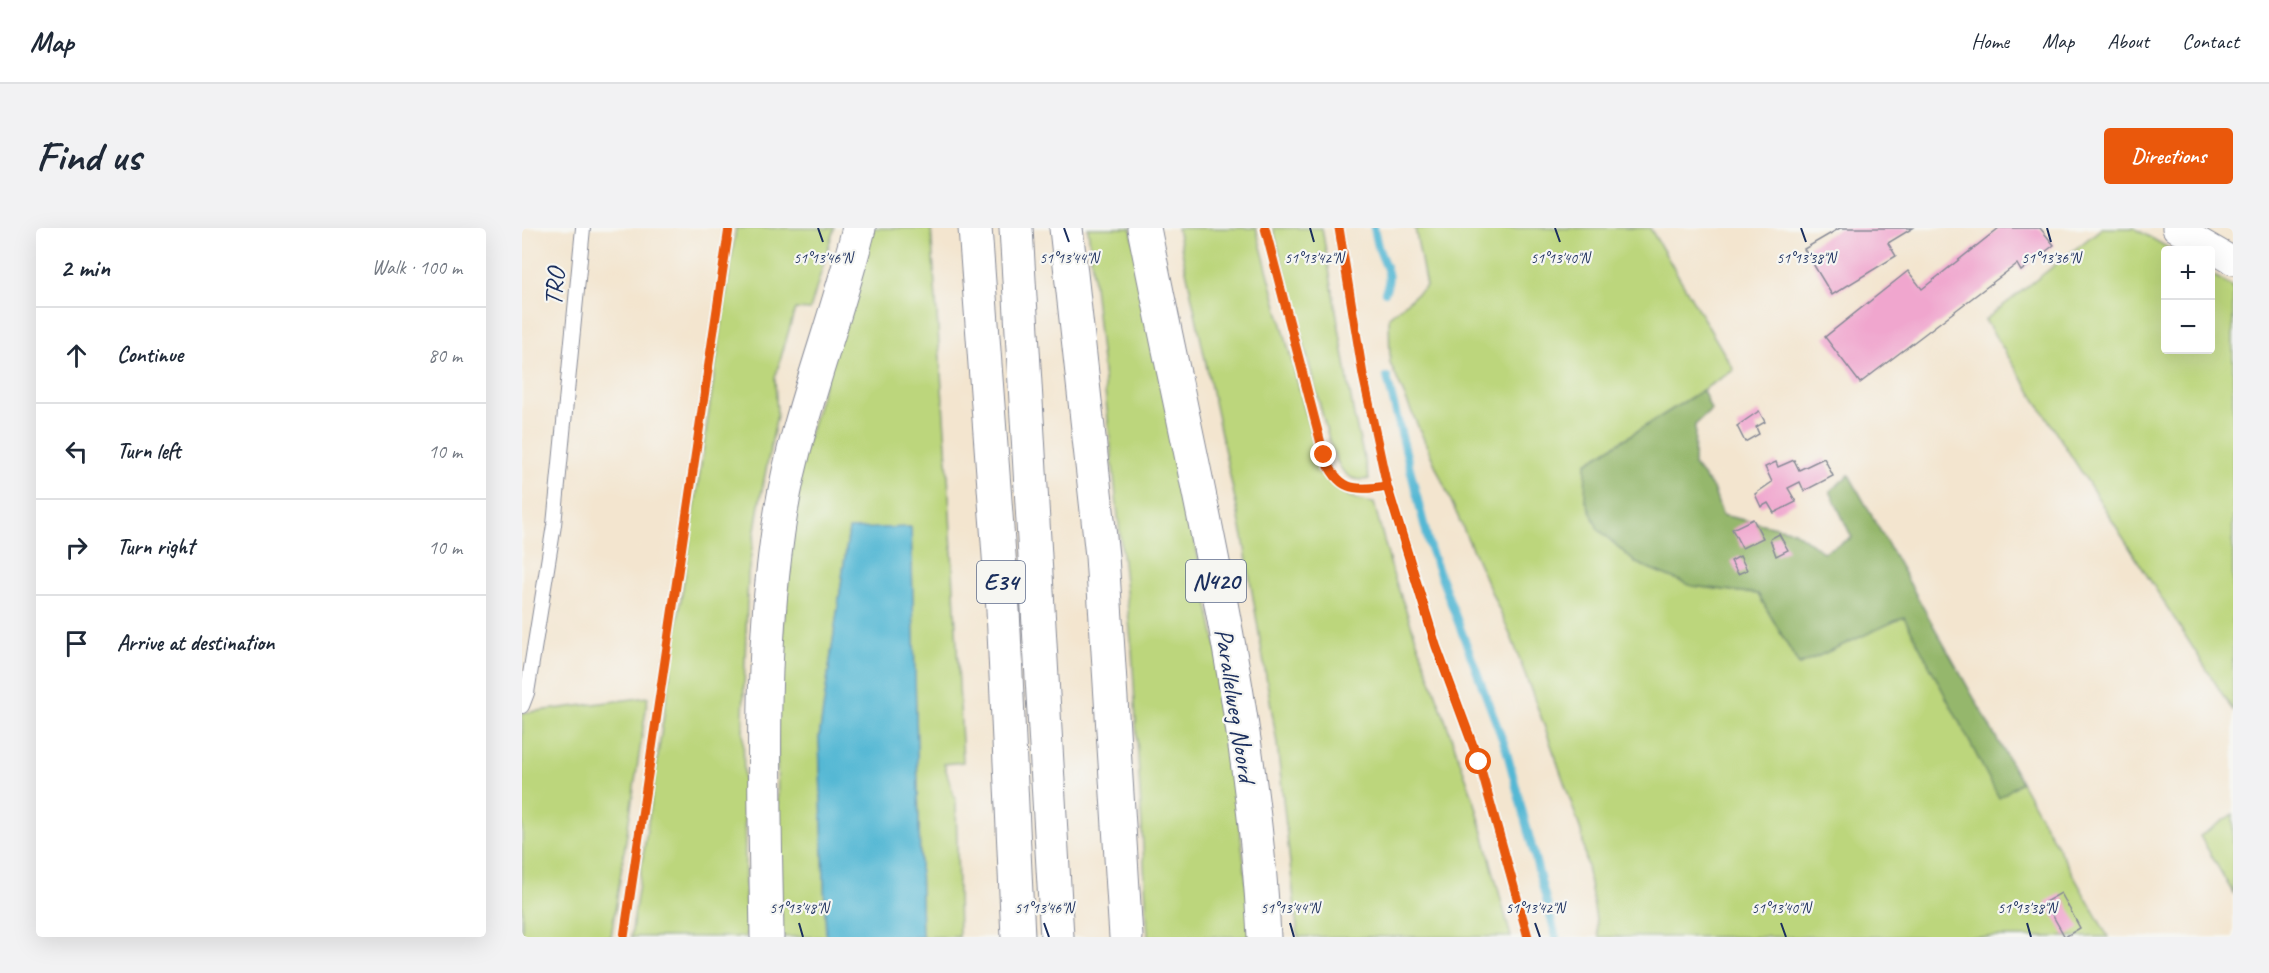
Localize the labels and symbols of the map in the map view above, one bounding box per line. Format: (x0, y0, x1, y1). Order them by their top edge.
text: 51°13'46"N (793, 249, 856, 268)
text: 51°13'44"N (1039, 249, 1102, 268)
text: 51°13'42"N (1284, 249, 1347, 268)
text: 51°13'40"N (1530, 249, 1593, 268)
text: 51°13'38"N (1776, 249, 1839, 268)
text: 51°13'36"N (2021, 249, 2084, 268)
street label: TRO (536, 264, 573, 307)
route end (1310, 441, 1336, 467)
road number: N420 (1186, 560, 1246, 602)
road number: E34 (977, 561, 1025, 603)
street label: Parallelweg Noord (1207, 626, 1264, 788)
route start (1465, 748, 1491, 774)
text: 51°13'48"N (769, 899, 832, 918)
text: 51°13'46"N (1014, 899, 1077, 918)
text: 51°13'44"N (1260, 899, 1323, 918)
text: 51°13'42"N (1505, 899, 1568, 918)
text: 51°13'40"N (1751, 899, 1814, 918)
text: 51°13'38"N (1997, 899, 2060, 918)

